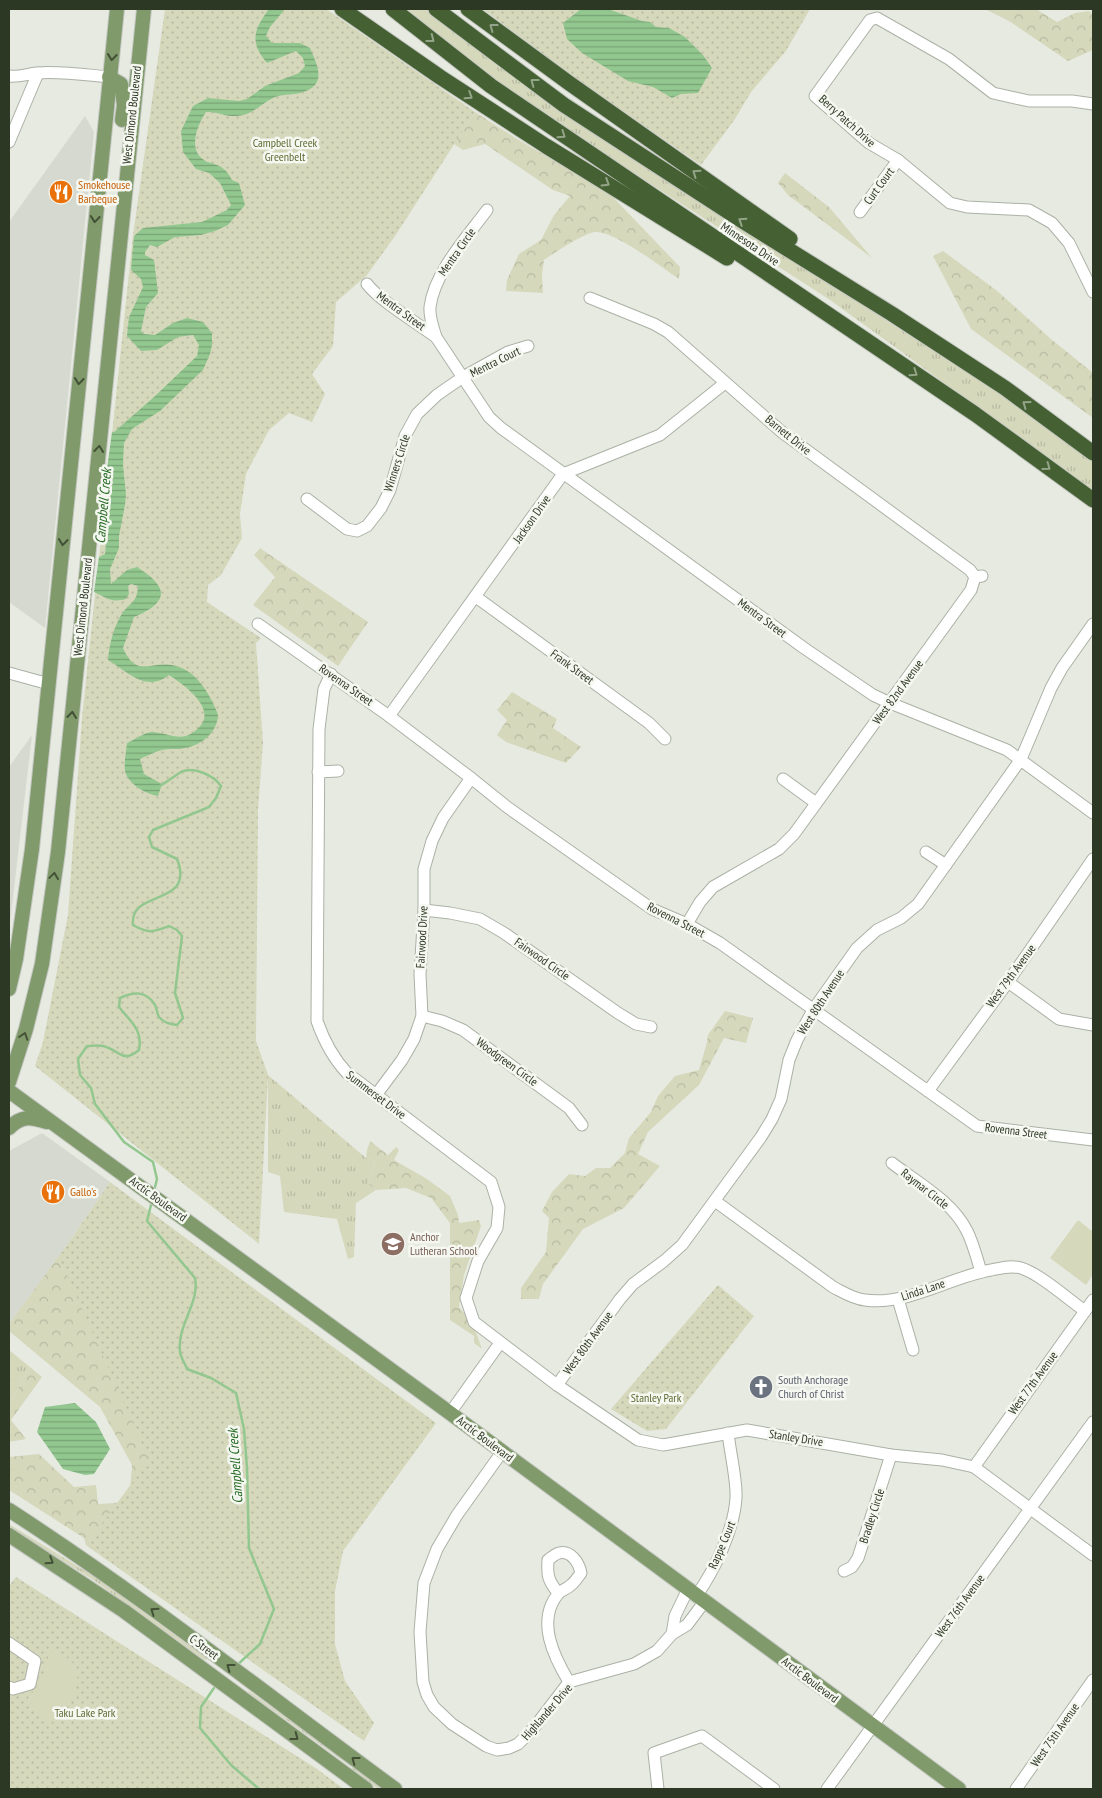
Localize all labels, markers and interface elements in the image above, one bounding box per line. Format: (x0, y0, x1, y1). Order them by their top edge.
one-way arrow (489, 24, 499, 33)
one-way arrow (425, 34, 434, 42)
one-way arrow (107, 53, 118, 61)
street label: West Dimond Boulevard (119, 65, 144, 165)
one-way arrow (531, 80, 540, 88)
one-way arrow (464, 89, 473, 99)
street label: Berry Patch Drive (816, 91, 879, 150)
one-way arrow (557, 129, 566, 138)
park label: Campbell Creek Greenbelt (253, 135, 318, 164)
street label: Curt Court (860, 164, 898, 207)
one-way arrow (692, 170, 702, 179)
place label: Smokehouse Barbeque (78, 177, 130, 206)
one-way arrow (600, 177, 609, 187)
restaurant icon: Smokehouse Barbeque (48, 179, 74, 205)
one-way arrow (90, 215, 101, 223)
one-way arrow (739, 218, 748, 227)
street label: Minnesota Drive (718, 219, 782, 269)
street label: Mentra Circle (435, 225, 479, 279)
street label: Mentra Street (374, 288, 429, 334)
street label: Mentra Court (467, 343, 523, 380)
one-way arrow (909, 367, 918, 376)
one-way arrow (74, 377, 85, 385)
one-way arrow (1022, 401, 1032, 410)
street label: Barnett Drive (762, 412, 814, 458)
street label: Winners Circle (380, 432, 413, 493)
one-way arrow (93, 444, 104, 452)
one-way arrow (1041, 461, 1050, 469)
water label: Campbell Creek (91, 466, 115, 544)
street label: Jackson Drive (509, 492, 554, 547)
one-way arrow (58, 539, 69, 547)
street label: West Dimond Boulevard (70, 557, 95, 657)
street label: Mentra Street (735, 595, 790, 641)
street label: Frank Street (548, 646, 598, 688)
street label: West 82nd Avenue (869, 656, 926, 727)
street label: Rovenna Street (316, 660, 377, 709)
one-way arrow (66, 711, 77, 719)
one-way arrow (49, 872, 59, 881)
street label: Rovenna Street (645, 899, 708, 941)
street label: Fairwood Drive (412, 905, 431, 969)
street label: Fairwood Circle (512, 934, 573, 983)
street label: West 79th Avenue (983, 941, 1039, 1010)
street label: West 80th Avenue (794, 966, 847, 1037)
one-way arrow (18, 1032, 28, 1040)
street label: Woodgreen Circle (473, 1034, 541, 1089)
street label: Summerset Drive (343, 1067, 409, 1122)
street label: Rovenna Street (984, 1119, 1049, 1142)
street label: Raymar Circle (898, 1165, 952, 1212)
street label: Arctic Boulevard (127, 1173, 190, 1224)
restaurant icon: Gallo's (40, 1179, 66, 1205)
place label: Gallo's (70, 1184, 97, 1199)
place label: Anchor Lutheran School (410, 1229, 478, 1258)
school or university icon: Anchor Lutheran School (380, 1231, 406, 1257)
street label: Linda Lane (899, 1275, 947, 1304)
street label: West 80th Avenue (560, 1308, 616, 1377)
street label: West 77th Avenue (1005, 1348, 1061, 1417)
place label: South Anchorage Church of Christ (778, 1372, 848, 1401)
church icon: South Anchorage Church of Christ (748, 1374, 774, 1400)
park label: Stanley Park (631, 1390, 682, 1405)
street label: Arctic Boulevard (454, 1412, 517, 1465)
water label: Campbell Creek (223, 1426, 247, 1504)
street label: Stanley Drive (768, 1426, 824, 1449)
street label: Bradley Circle (856, 1487, 887, 1545)
street label: Rappe Court (705, 1518, 739, 1571)
one-way arrow (44, 1555, 54, 1564)
street label: West 76th Avenue (932, 1571, 988, 1640)
one-way arrow (150, 1608, 160, 1617)
street label: C Street (187, 1631, 222, 1663)
street label: Arctic Boulevard (779, 1653, 842, 1706)
one-way arrow (227, 1664, 236, 1672)
street label: Highlander Drive (518, 1680, 575, 1743)
street label: West 75th Avenue (1027, 1700, 1082, 1770)
park label: Taku Lake Park (54, 1705, 116, 1720)
one-way arrow (289, 1731, 298, 1739)
one-way arrow (352, 1757, 361, 1766)

